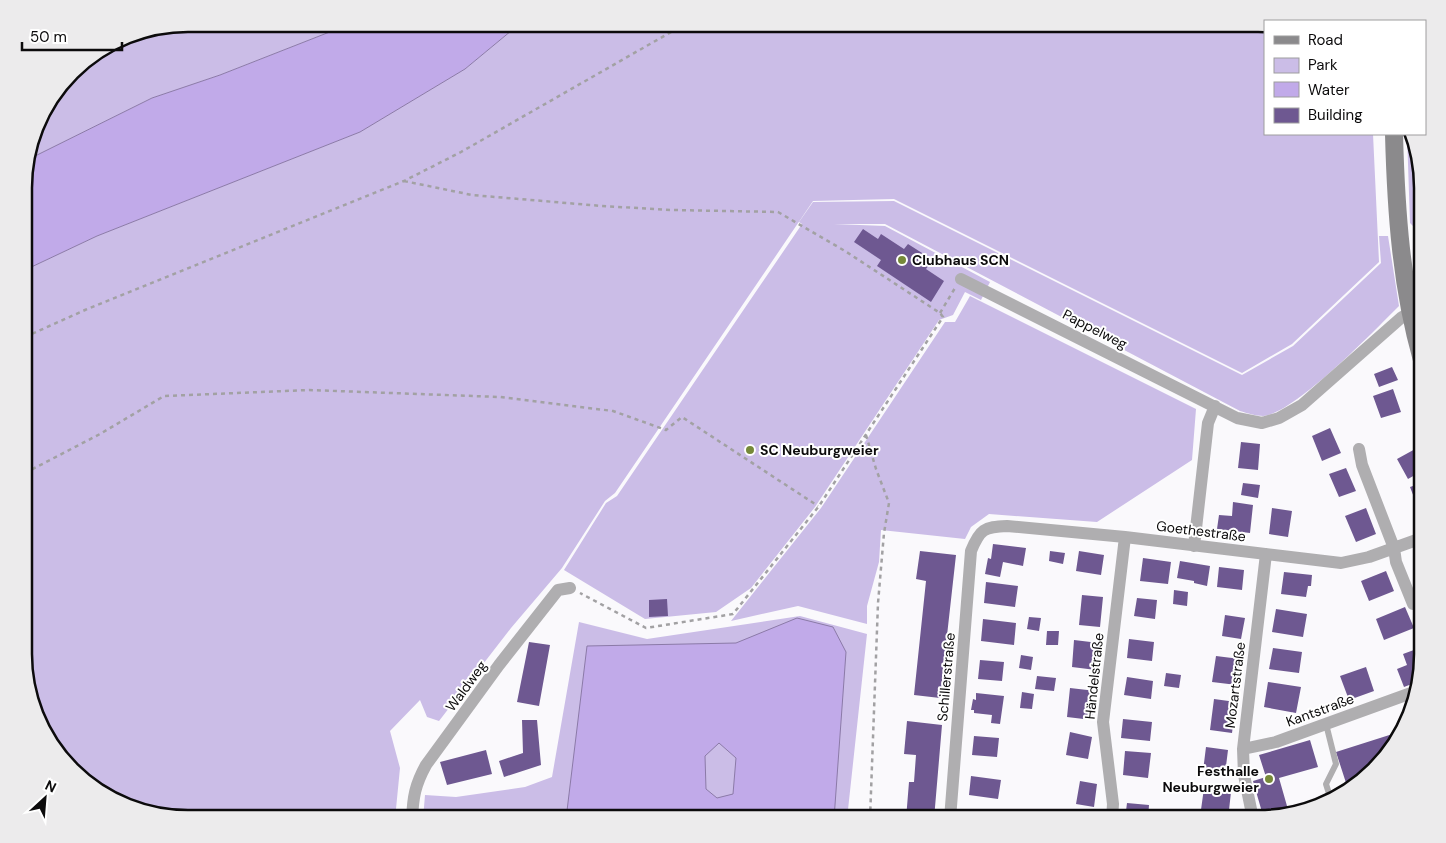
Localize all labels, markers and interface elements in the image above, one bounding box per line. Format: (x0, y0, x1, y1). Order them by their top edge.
scale bar (22, 20, 122, 52)
legend (1264, 20, 1426, 135)
text: 50 m (30, 27, 67, 47)
text: Road (1308, 30, 1343, 50)
text: Park (1308, 55, 1338, 75)
text: Water (1308, 80, 1350, 100)
text: Building (1308, 105, 1363, 125)
place label: Clubhaus SCN (912, 251, 1009, 269)
marker: Clubhaus SCN (896, 254, 908, 266)
street label: Pappelweg (1060, 305, 1131, 353)
place label: SC Neuburgweier (760, 441, 879, 459)
marker: SC Neuburgweier (744, 444, 756, 456)
street label: Goethestraße (1155, 517, 1247, 545)
street label: Schillerstraße (933, 632, 959, 722)
street label: Händelstraße (1080, 632, 1108, 720)
street label: Mozartstraße (1221, 641, 1249, 729)
street label: Waldweg (442, 657, 491, 715)
street label: Kantstraße (1284, 689, 1356, 731)
place label: Festhalle Neuburgweier (1162, 762, 1259, 796)
north arrow (20, 773, 70, 823)
marker: Festhalle Neuburgweier (1263, 773, 1275, 785)
text: N (42, 776, 59, 797)

